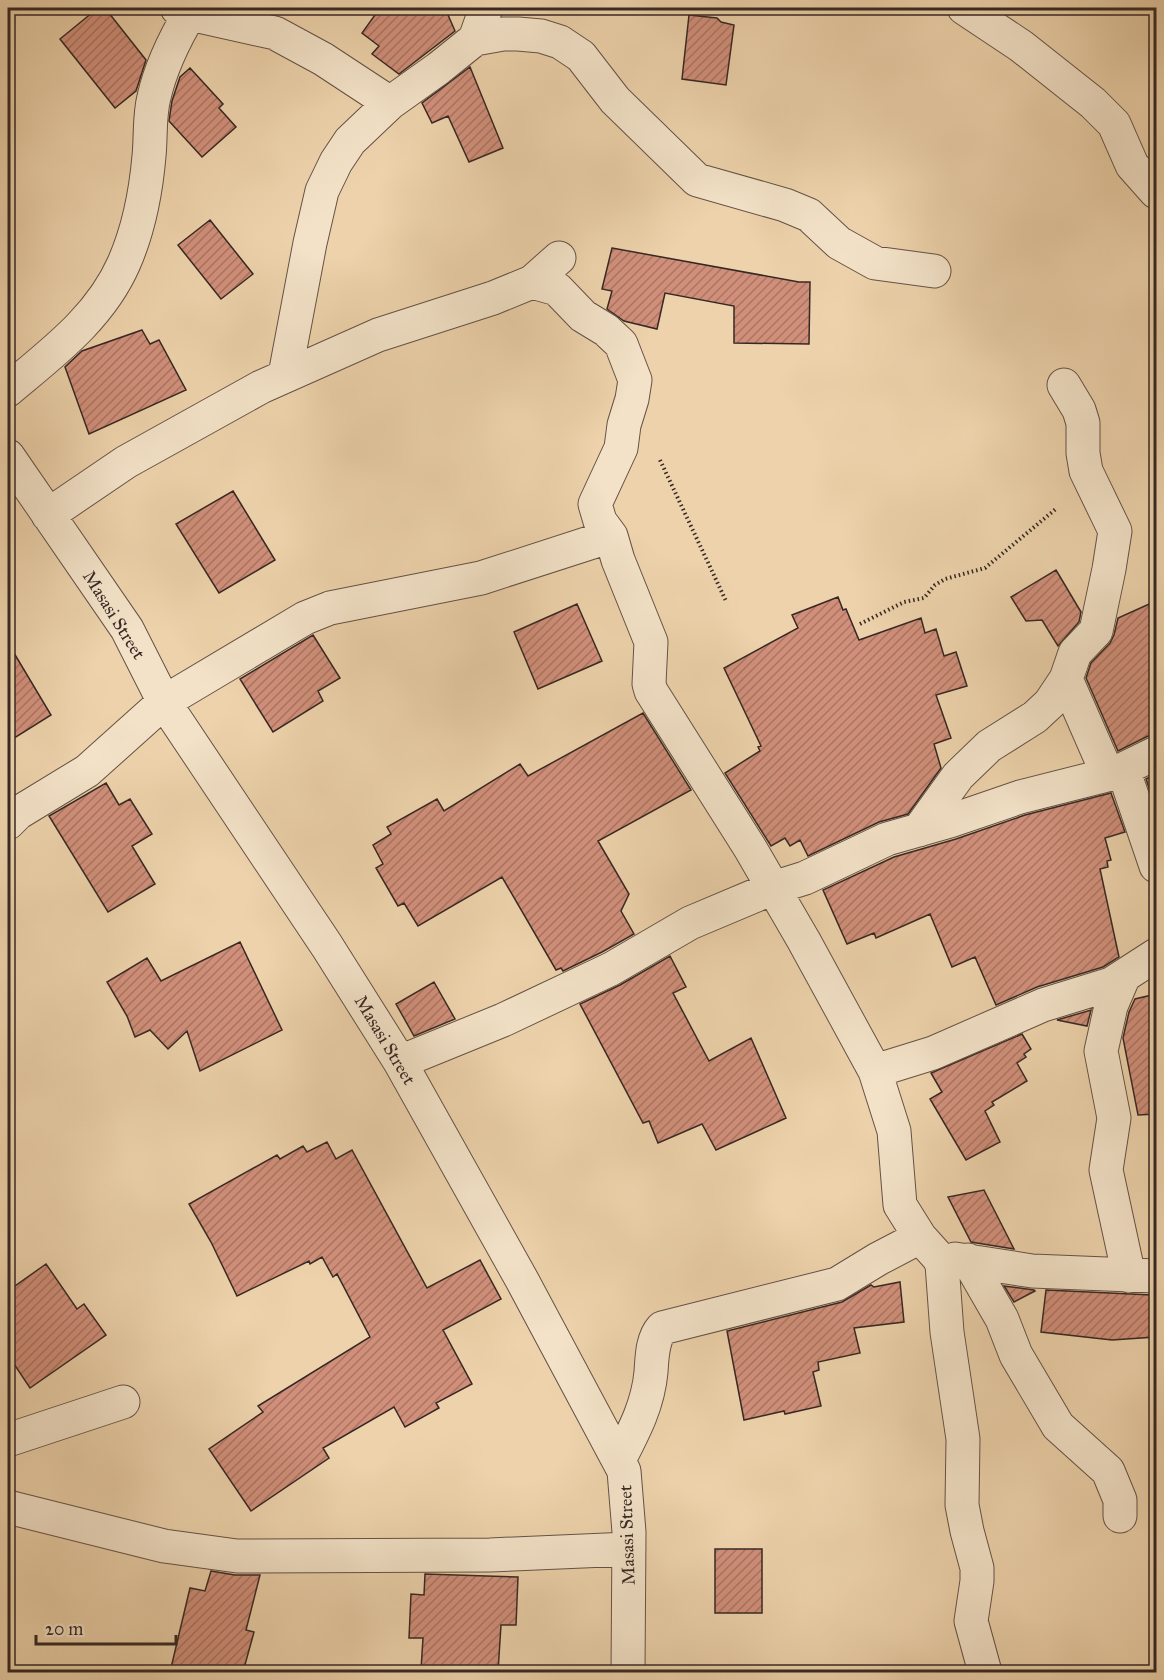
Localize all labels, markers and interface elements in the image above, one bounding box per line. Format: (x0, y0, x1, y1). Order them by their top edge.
street label: Masasi Street (78, 567, 150, 664)
street label: Masasi Street (350, 991, 421, 1089)
street label: Masasi Street (614, 1484, 640, 1586)
scale bar (36, 1608, 176, 1646)
text: 20 m (45, 1618, 83, 1640)

